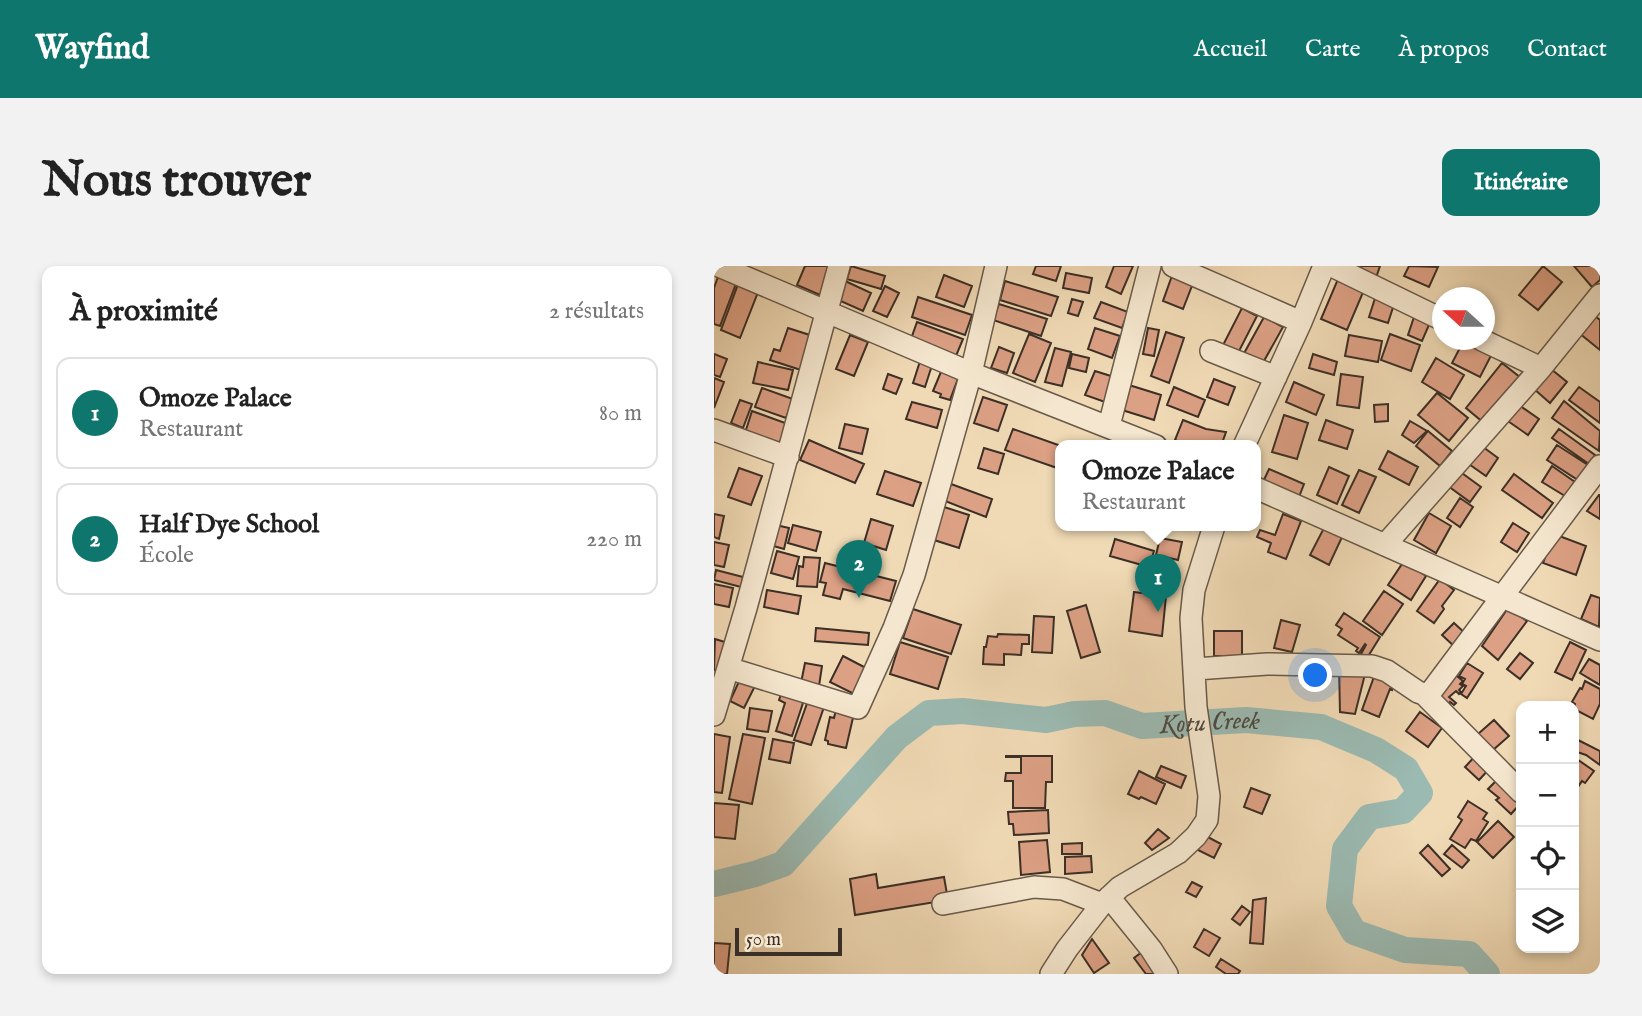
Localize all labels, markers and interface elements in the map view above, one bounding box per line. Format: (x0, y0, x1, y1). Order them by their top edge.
text: Wayfind (35, 28, 149, 70)
text: Accueil (1194, 34, 1267, 65)
text: Carte (1305, 34, 1361, 65)
text: À propos (1399, 34, 1489, 65)
text: Contact (1527, 34, 1607, 65)
button: Itinéraire (1442, 149, 1600, 216)
text: Nous trouver (42, 151, 311, 213)
north arrow (1432, 287, 1495, 350)
text: À proximité (70, 293, 218, 331)
text: 2 résultats (549, 297, 644, 326)
text: Omoze Palace (139, 382, 292, 415)
text: 1 (91, 399, 99, 428)
text: 80 m (599, 399, 642, 428)
text: Restaurant (139, 415, 243, 444)
popup (1055, 440, 1261, 531)
text: Omoze Palace (1082, 455, 1234, 488)
text: Restaurant (1082, 488, 1186, 517)
text: Half Dye School (139, 508, 319, 541)
text: 2 (90, 525, 100, 554)
text: 220 m (586, 525, 642, 554)
pin: 2 (836, 540, 882, 598)
text: École (139, 541, 194, 570)
pin: 1 (1135, 554, 1181, 612)
your location (1298, 658, 1332, 692)
map controls (1516, 701, 1579, 953)
button: + (1516, 701, 1579, 764)
water label: Kotu Creek (1158, 703, 1262, 742)
button: − (1516, 764, 1579, 827)
button: locate (1516, 827, 1579, 890)
button: layers (1516, 890, 1579, 953)
scale bar (735, 925, 842, 957)
text: 50 m (746, 928, 781, 952)

